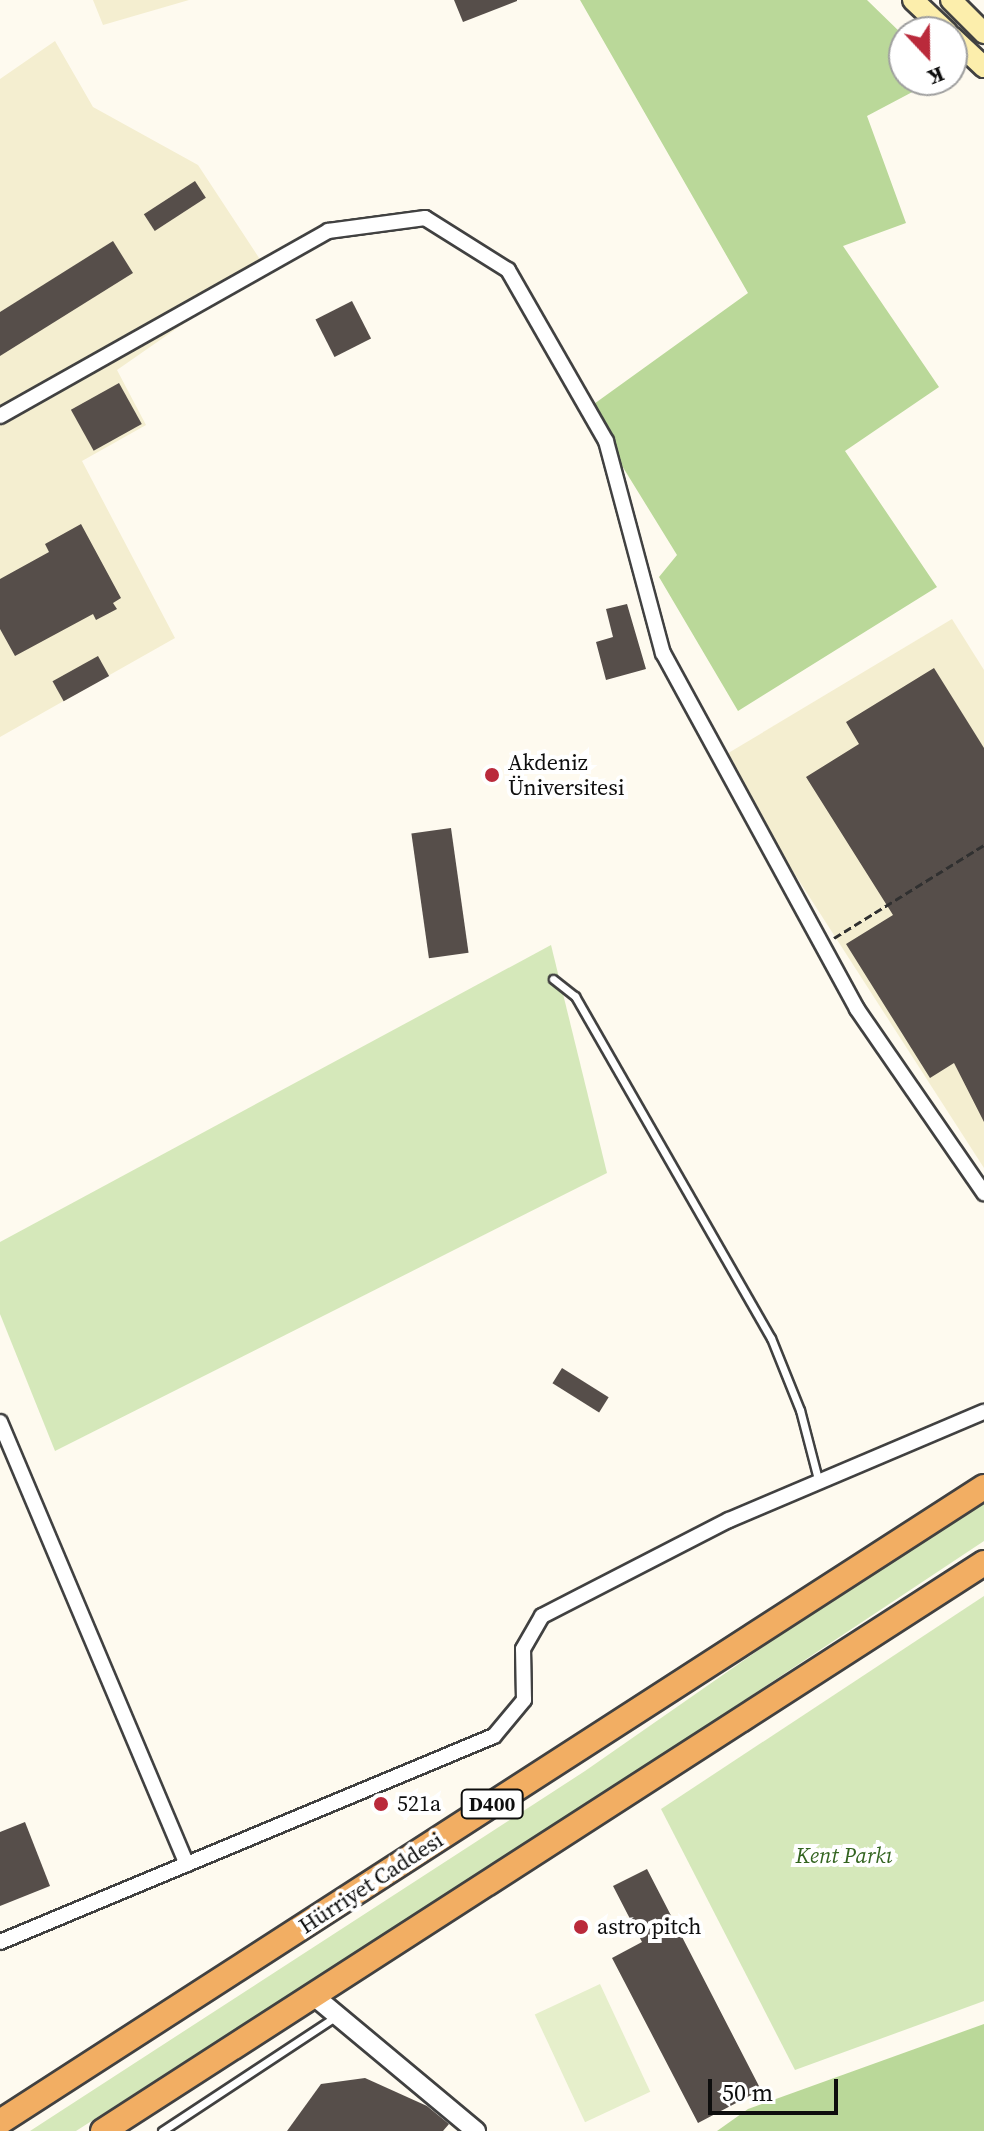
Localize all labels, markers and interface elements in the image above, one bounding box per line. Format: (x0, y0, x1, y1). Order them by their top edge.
north arrow (888, 16, 968, 96)
text: K (924, 60, 949, 93)
place label: Akdeniz Üniversitesi (508, 749, 624, 800)
marker: Akdeniz Üniversitesi (483, 766, 501, 784)
road number: D400 (460, 1788, 524, 1820)
place label: 521a (397, 1791, 441, 1817)
marker: 521a (372, 1795, 390, 1813)
street label: Hürriyet Caddesi (294, 1827, 448, 1939)
park label: Kent Parkı (796, 1843, 892, 1869)
place label: astro pitch (597, 1914, 701, 1940)
marker: astro pitch (572, 1918, 590, 1936)
scale bar (712, 2063, 842, 2113)
text: 50 m (722, 2076, 773, 2109)

